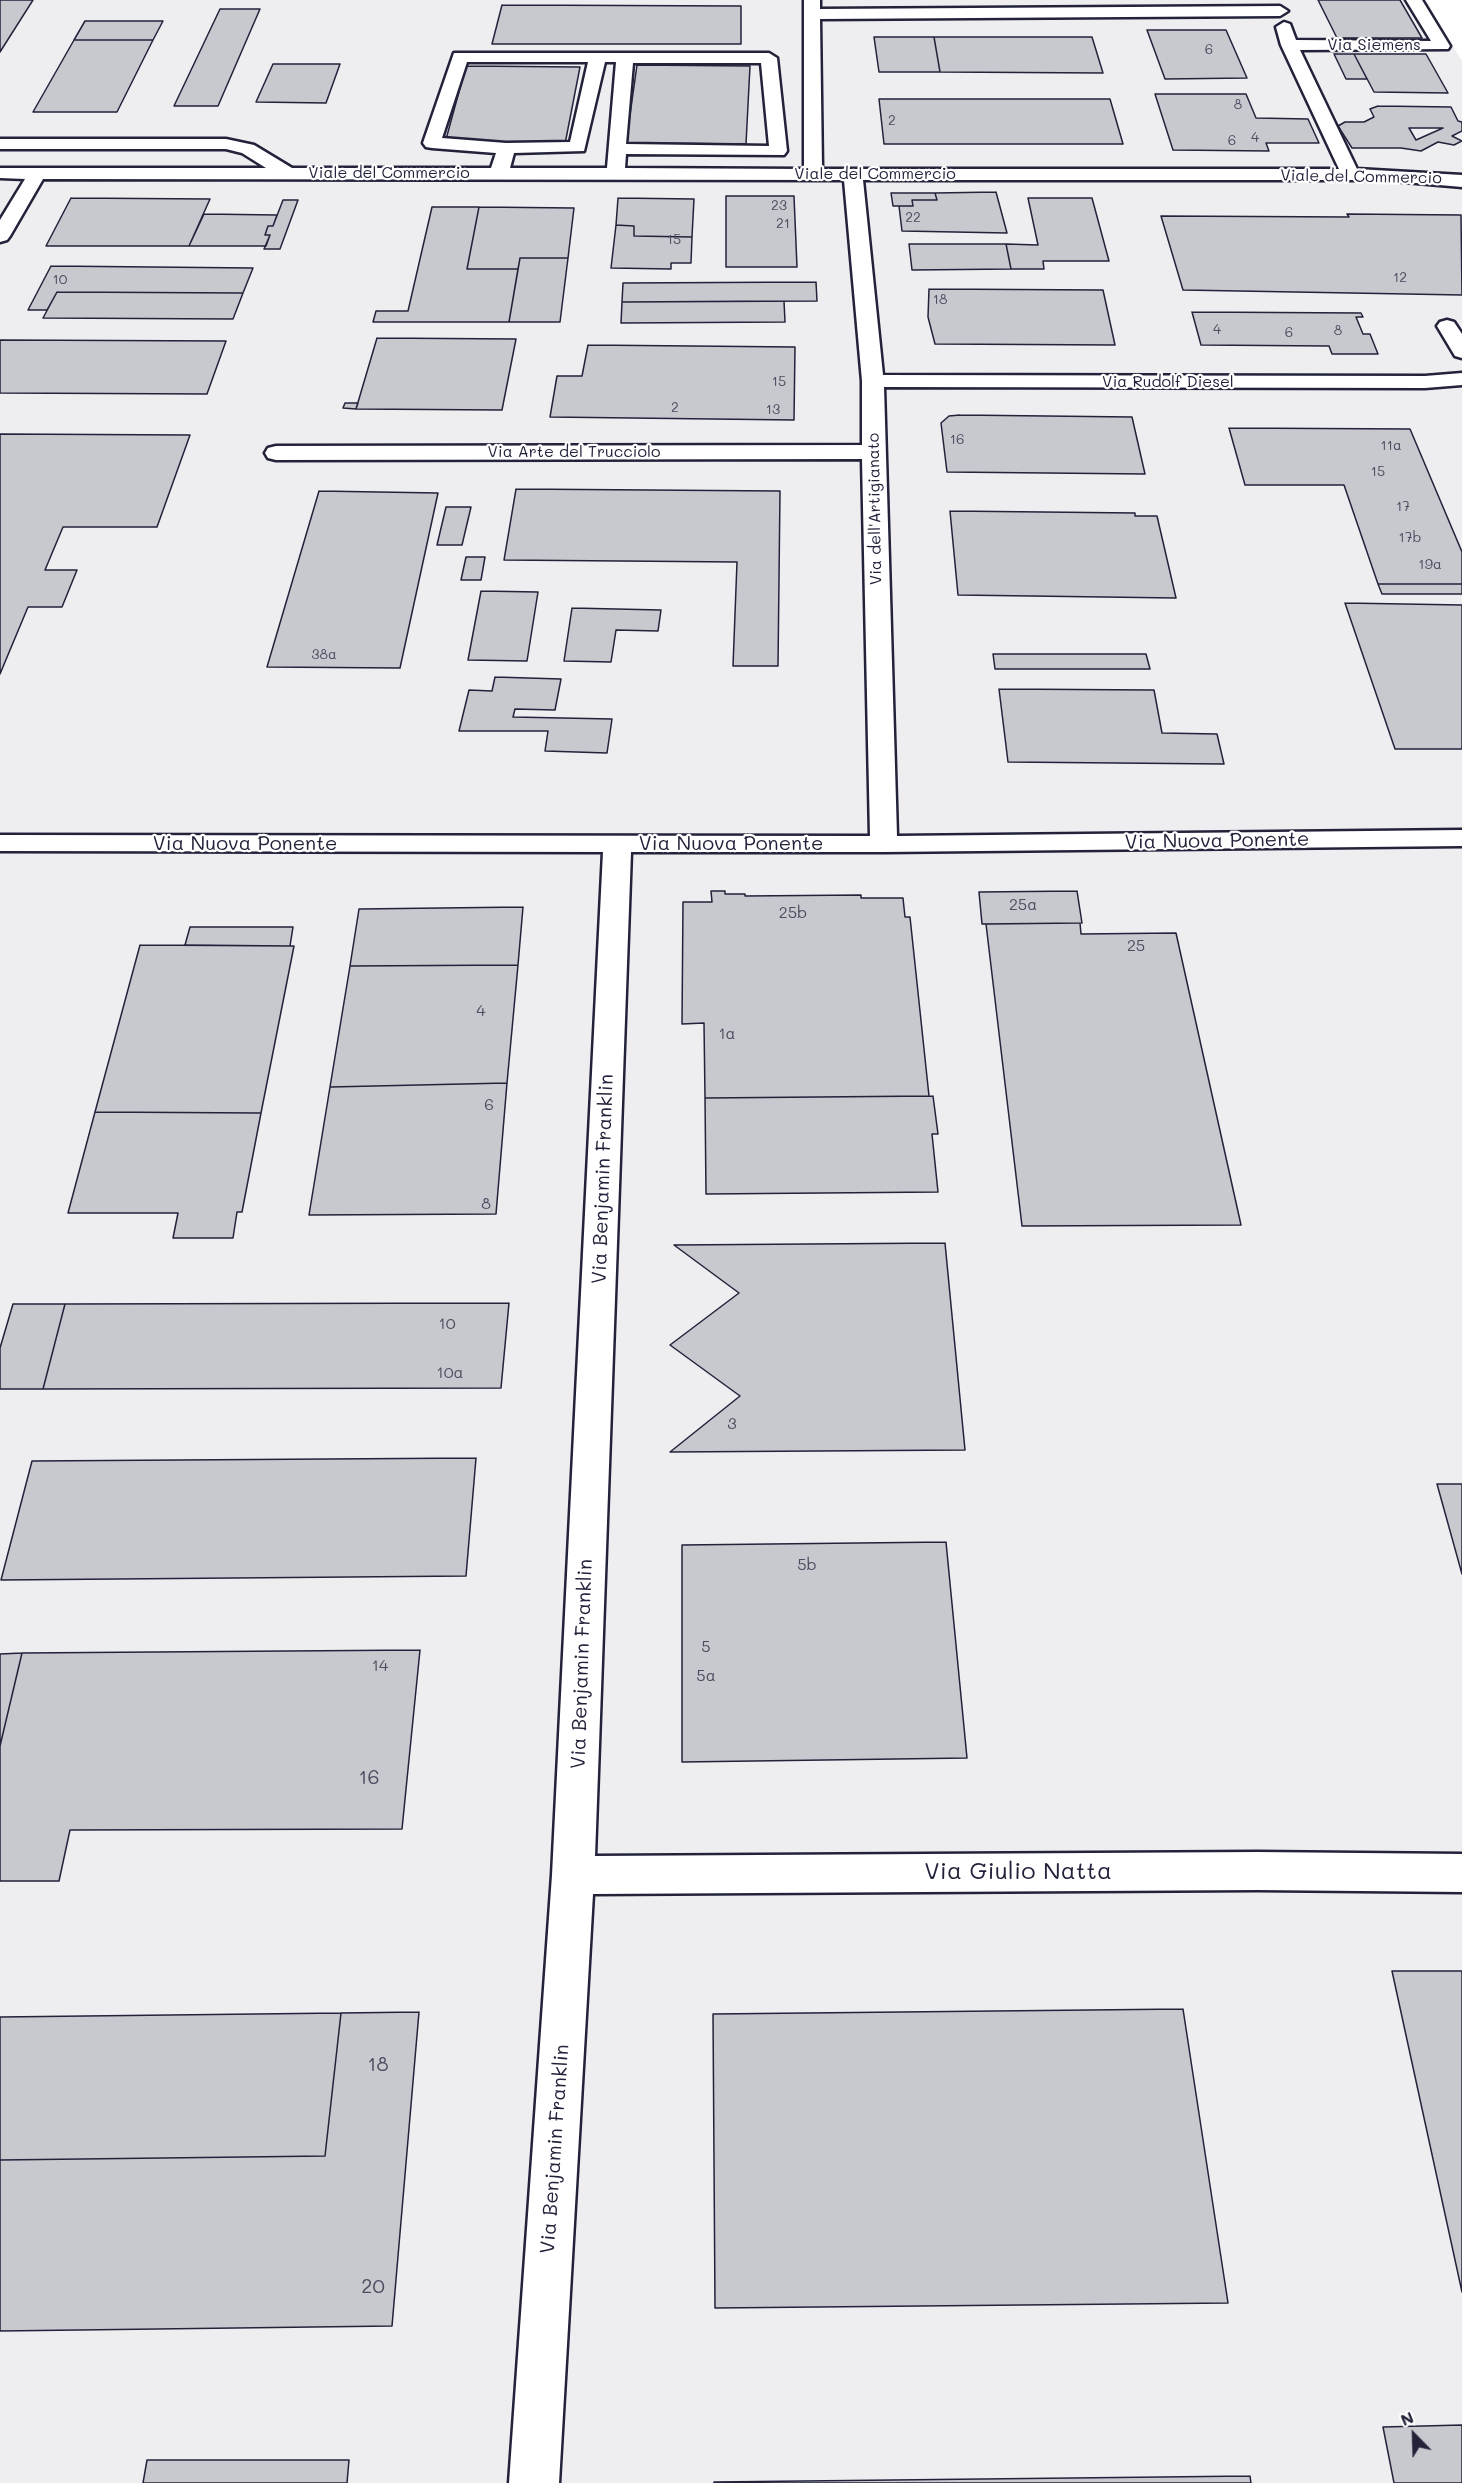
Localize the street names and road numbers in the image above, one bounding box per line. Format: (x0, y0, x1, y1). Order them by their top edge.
street label: Via Siemens (1327, 35, 1421, 55)
street label: Viale del Commercio (308, 163, 470, 183)
street label: Viale del Commercio (794, 164, 956, 184)
street label: Viale del Commercio (1280, 166, 1442, 188)
street label: Via Rudolf Diesel (1102, 372, 1234, 392)
street label: Via dell'Artigianato (864, 433, 886, 585)
street label: Via Arte del Trucciolo (487, 442, 661, 462)
street label: Via Nuova Ponente (1124, 827, 1310, 855)
street label: Via Nuova Ponente (153, 832, 337, 856)
street label: Via Nuova Ponente (639, 832, 823, 856)
street label: Via Benjamin Franklin (587, 1074, 619, 1284)
street label: Via Benjamin Franklin (566, 1559, 598, 1769)
street label: Via Giulio Natta (924, 1858, 1112, 1886)
street label: Via Benjamin Franklin (536, 2043, 574, 2255)

